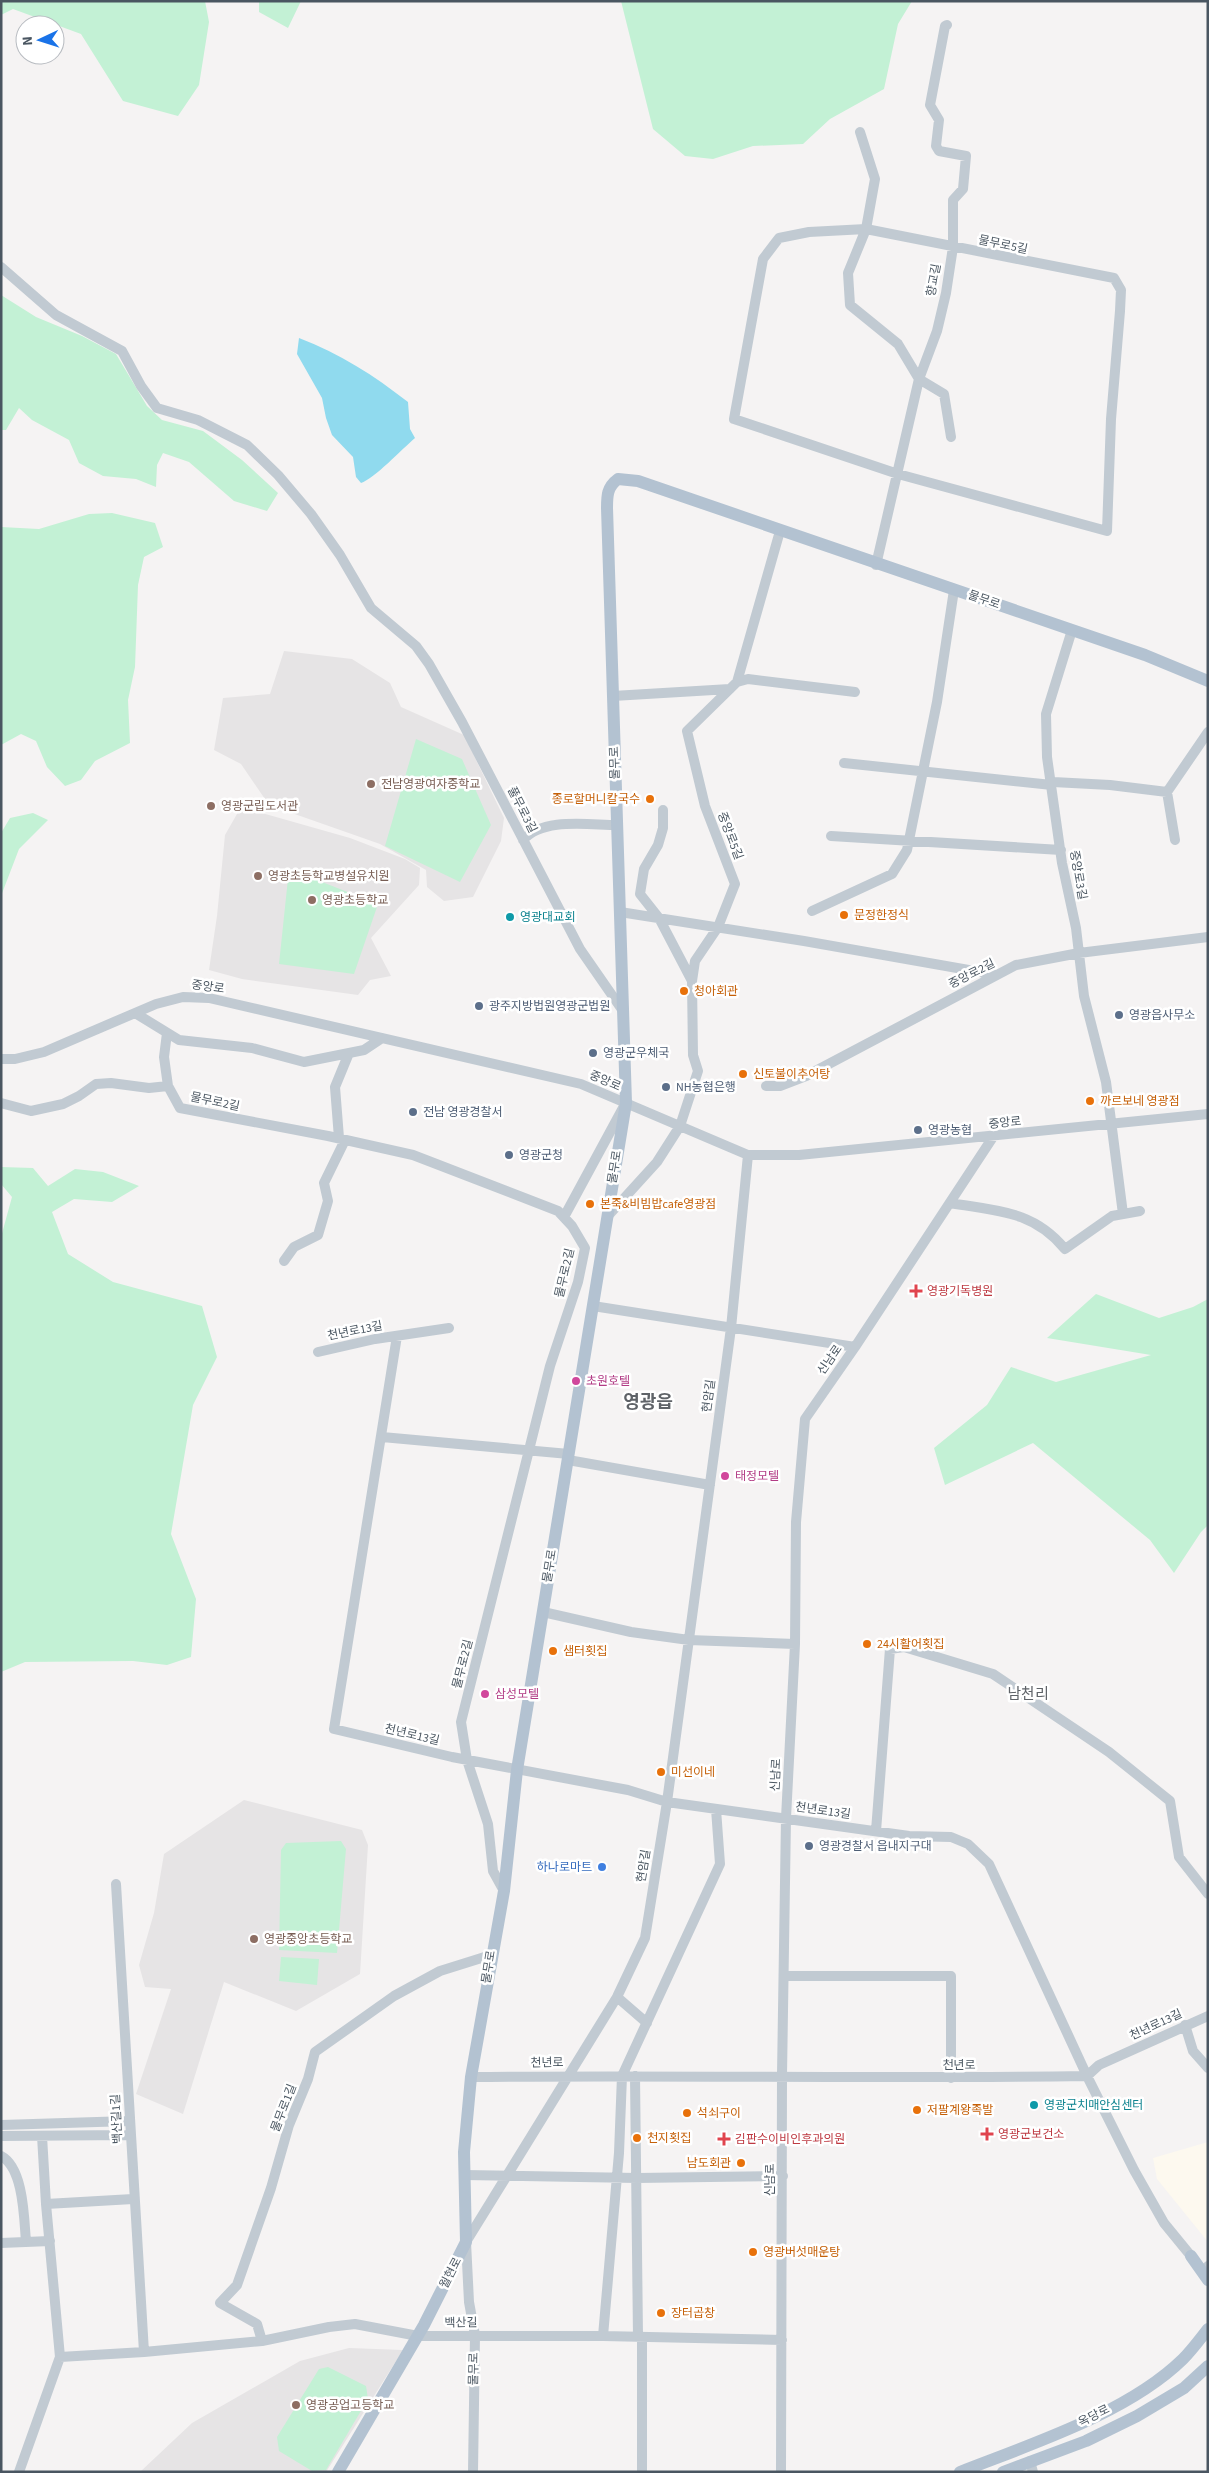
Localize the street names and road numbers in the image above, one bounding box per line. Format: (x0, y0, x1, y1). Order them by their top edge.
street label: 물무로5길 (977, 231, 1029, 259)
street label: 향교길 (923, 262, 945, 298)
street label: 물무로 (966, 587, 1002, 613)
street label: 물무로 (606, 746, 624, 780)
street label: 풀무로3길 (503, 784, 541, 836)
street label: 중앙로5길 (713, 810, 747, 862)
street label: 중앙로3길 (1065, 849, 1091, 901)
street label: 중앙로2길 (946, 955, 998, 993)
street label: 중앙로 (190, 976, 226, 998)
street label: 중앙로 (586, 1067, 624, 1095)
street label: 물무로2길 (189, 1088, 241, 1116)
street label: 중앙로 (988, 1113, 1022, 1133)
street label: 물무로 (604, 1149, 626, 1185)
street label: 물무로2길 (551, 1247, 579, 1299)
street label: 천년로13길 (326, 1317, 384, 1345)
street label: 신남로 (814, 1342, 846, 1378)
street label: 현암길 (698, 1378, 720, 1414)
street label: 물무로 (539, 1548, 561, 1584)
street label: 물무로2길 (449, 1638, 477, 1690)
street label: 천년로13길 (383, 1720, 441, 1750)
street label: 신남로 (767, 1758, 785, 1792)
street label: 천년로13길 (794, 1799, 852, 1823)
street label: 현암길 (633, 1848, 655, 1884)
street label: 물무로 (478, 1949, 500, 1985)
street label: 천년로13길 (1127, 2005, 1185, 2045)
street label: 천년로 (530, 2054, 564, 2072)
street label: 천년로 (942, 2057, 976, 2074)
street label: 물무로1길 (267, 2082, 301, 2134)
street label: 백산길1길 (107, 2094, 127, 2144)
street label: 신남로 (762, 2163, 779, 2197)
street label: 월현로 (436, 2254, 466, 2292)
street label: 백산길 (444, 2314, 478, 2332)
street label: 물무로 (465, 2352, 483, 2386)
street label: 옥당로 (1075, 2401, 1113, 2431)

